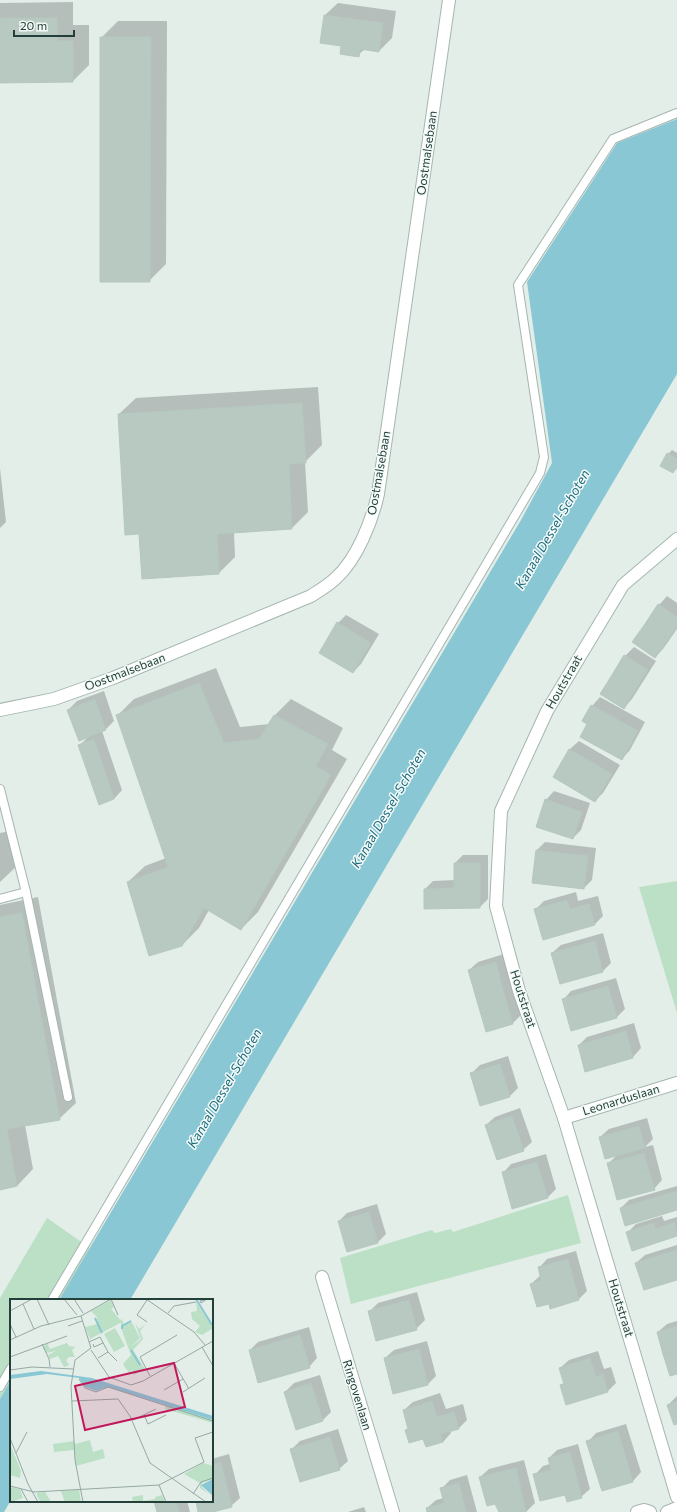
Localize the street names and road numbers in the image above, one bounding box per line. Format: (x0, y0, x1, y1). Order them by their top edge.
street label: Oostmalsebaan (413, 110, 439, 196)
street label: Oostmalsebaan (364, 430, 392, 516)
street label: Oostmalsebaan (82, 649, 167, 693)
street label: Houtstraat (542, 652, 584, 711)
street label: Houtstraat (508, 968, 540, 1030)
street label: Leonarduslaan (581, 1081, 661, 1117)
street label: Houtstraat (606, 1277, 637, 1339)
street label: Ringovenlaan (341, 1358, 375, 1432)

